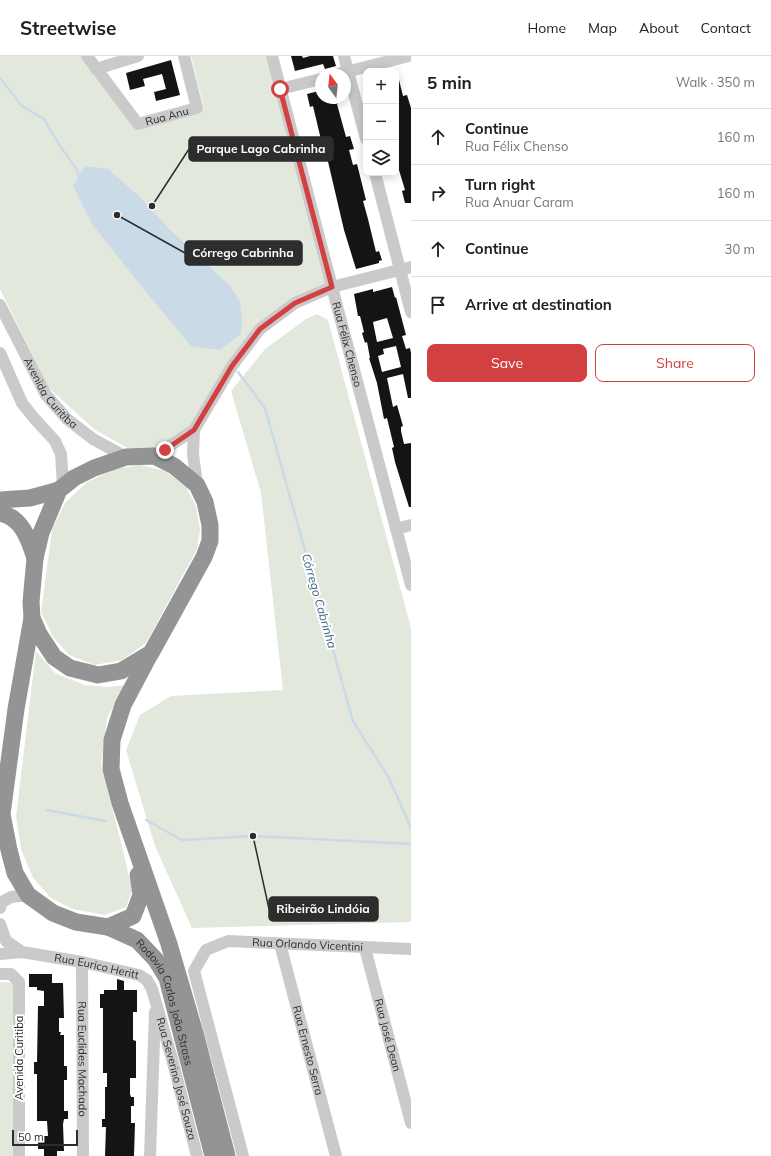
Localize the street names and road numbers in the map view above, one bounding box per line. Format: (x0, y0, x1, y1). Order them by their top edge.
street label: Rua Anu (144, 104, 190, 129)
street label: Rua Félix Chenso (329, 300, 365, 388)
street label: Avenida Curitiba (21, 355, 80, 432)
street label: Rua Orlando Vicentini (252, 935, 363, 954)
street label: Rodovia Carlos João Strass (133, 936, 196, 1067)
street label: Rua Eurico Heritt (53, 951, 140, 982)
street label: Rua José Dean (372, 997, 404, 1073)
street label: Rua Euclides Machado (75, 1001, 90, 1117)
street label: Rua Ernesto Serra (290, 1004, 327, 1097)
street label: Avenida Curitiba (12, 1016, 26, 1100)
street label: Rua Severino José Souza (153, 1016, 200, 1141)

